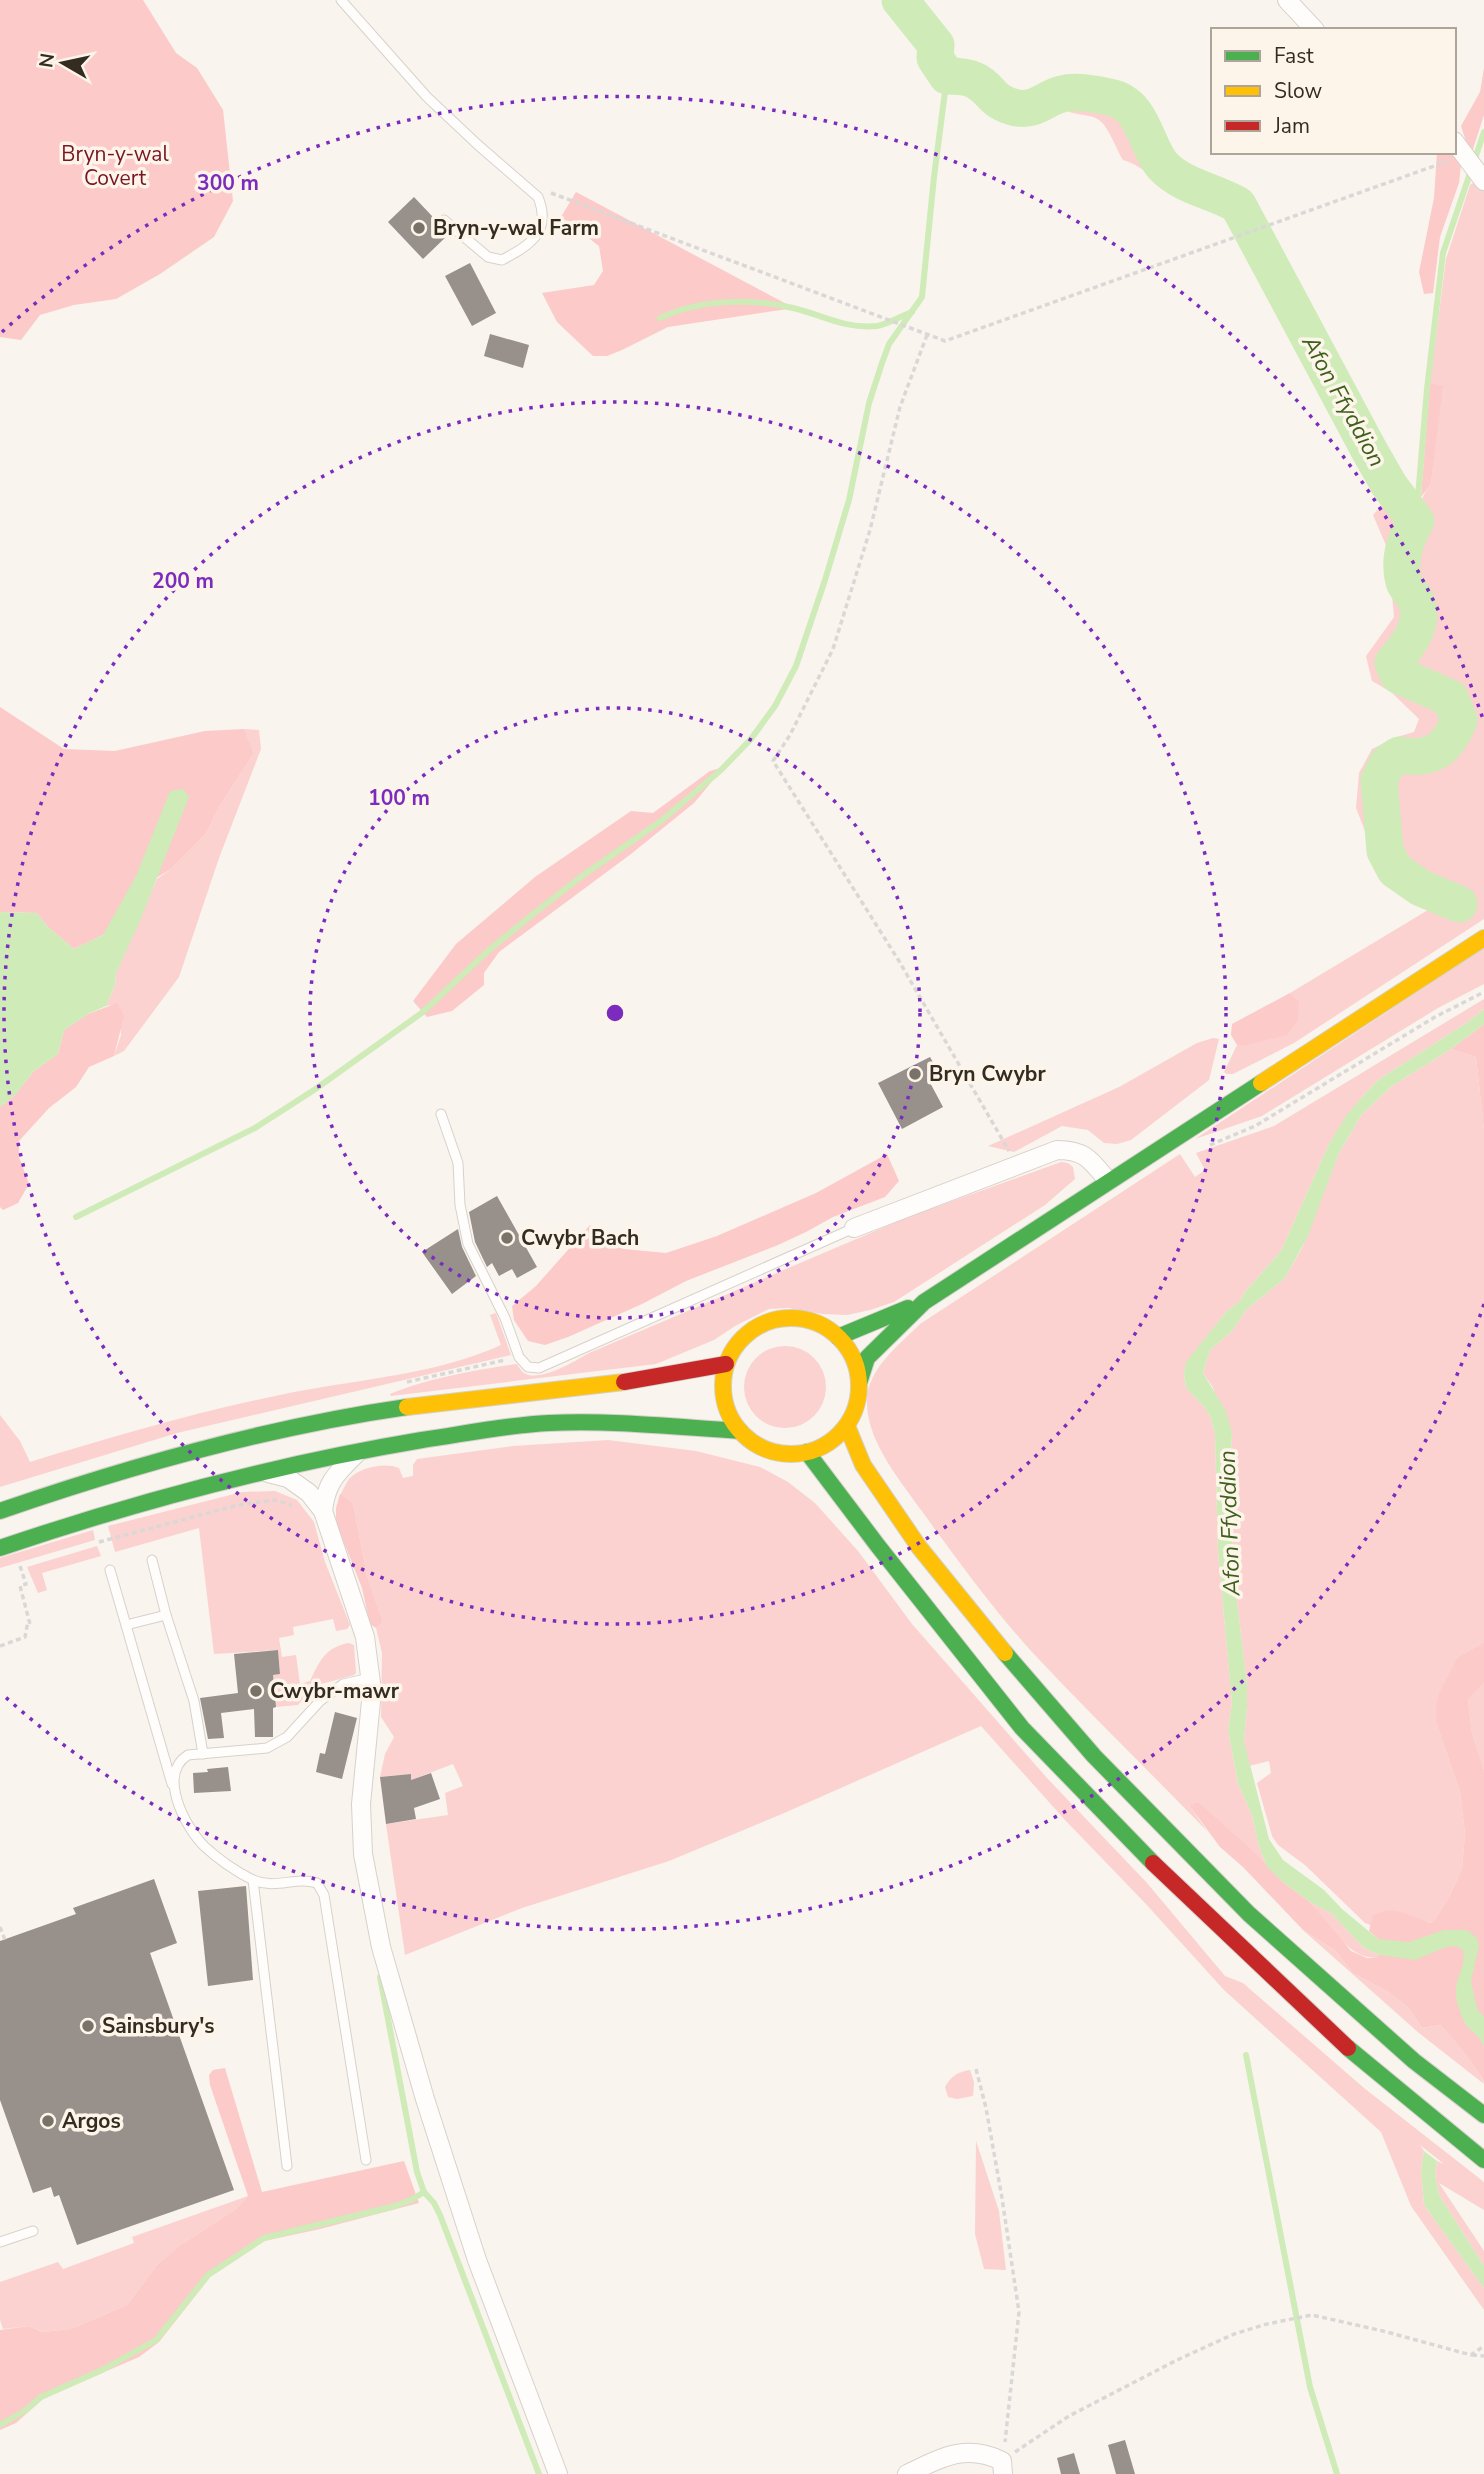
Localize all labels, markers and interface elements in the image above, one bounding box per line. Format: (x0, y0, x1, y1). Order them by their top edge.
north arrow (28, 28, 98, 98)
legend (1211, 28, 1456, 154)
text: Fast (1274, 42, 1314, 70)
text: N (33, 51, 61, 70)
text: Slow (1274, 77, 1323, 105)
text: Jam (1273, 112, 1310, 140)
park label: Bryn-y-wal Covert (61, 140, 169, 192)
text: 300 m (197, 169, 259, 197)
place label: Bryn-y-wal Farm (433, 214, 599, 242)
marker: Bryn-y-wal Farm (411, 220, 427, 236)
water label: Afon Ffyddion (1294, 329, 1392, 472)
text: 200 m (152, 567, 214, 595)
text: 100 m (368, 784, 430, 812)
centre of rings (603, 1001, 627, 1025)
place label: Bryn Cwybr (929, 1060, 1046, 1088)
marker: Bryn Cwybr (907, 1066, 923, 1082)
place label: Cwybr Bach (521, 1224, 639, 1252)
marker: Cwybr Bach (499, 1230, 515, 1246)
water label: Afon Ffyddion (1211, 1450, 1248, 1597)
place label: Cwybr-mawr (270, 1677, 400, 1705)
marker: Cwybr-mawr (248, 1683, 264, 1699)
place label: Sainsbury's (102, 2012, 215, 2040)
marker: Sainsbury's (80, 2018, 96, 2034)
place label: Argos (62, 2107, 121, 2135)
marker: Argos (40, 2113, 56, 2129)

